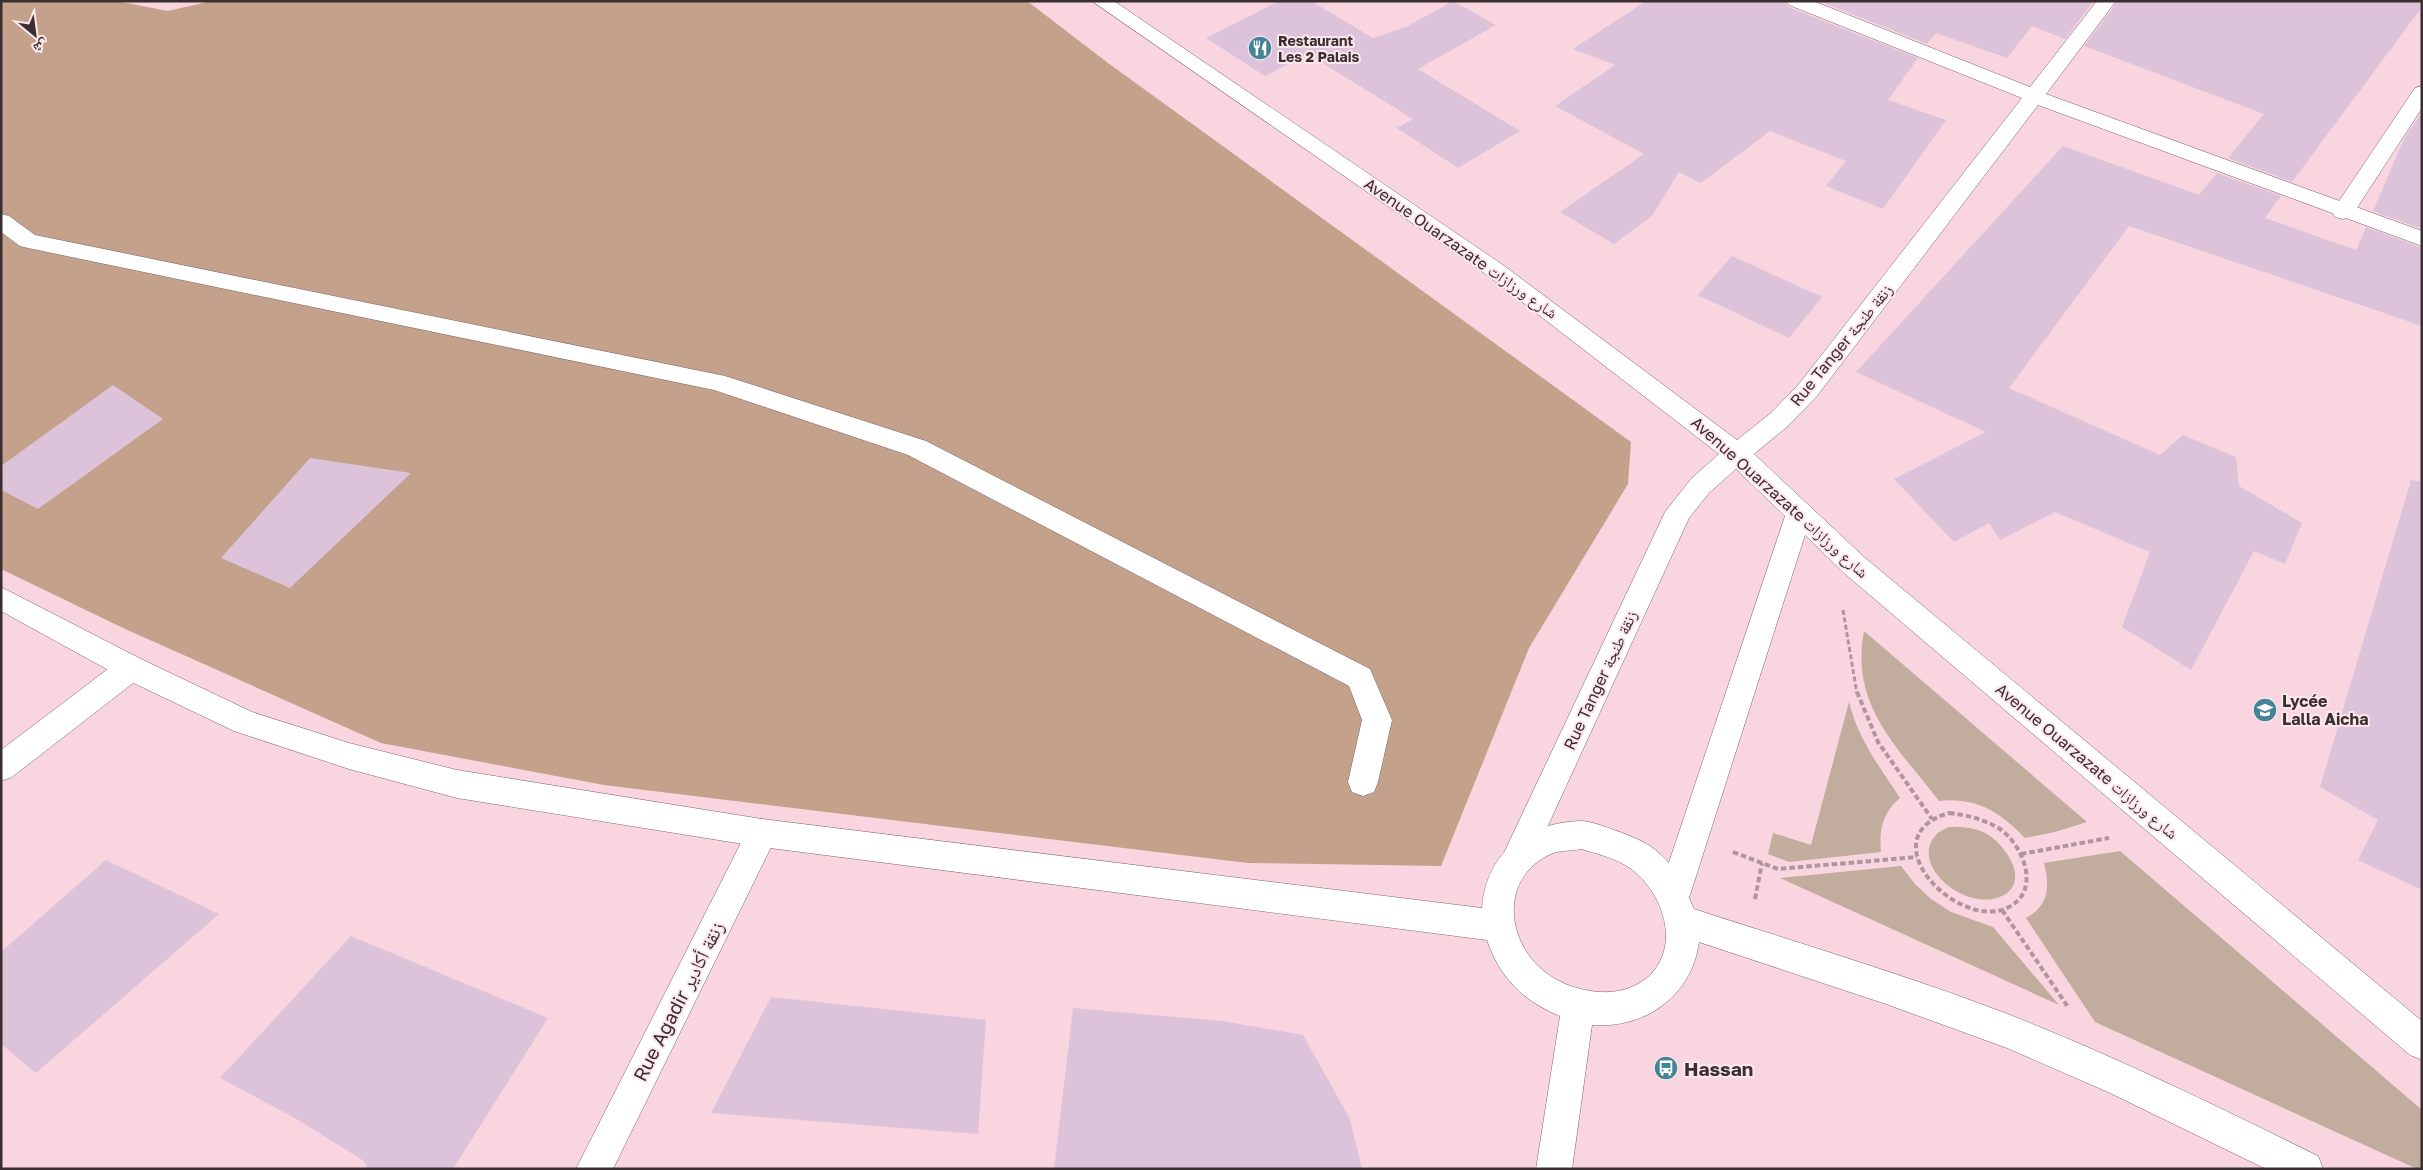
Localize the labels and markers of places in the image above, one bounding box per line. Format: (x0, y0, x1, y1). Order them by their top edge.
place label: Restaurant Les 2 Palais (1278, 32, 1360, 65)
restaurant icon: Restaurant Les 2 Palais (1247, 35, 1273, 61)
place label: Lycée Lalla Aicha (2282, 691, 2368, 729)
school or university icon: Lycée Lalla Aicha (2252, 697, 2278, 723)
bus stop icon: Hassan (1653, 1055, 1679, 1081)
place label: Hassan (1684, 1057, 1753, 1080)

